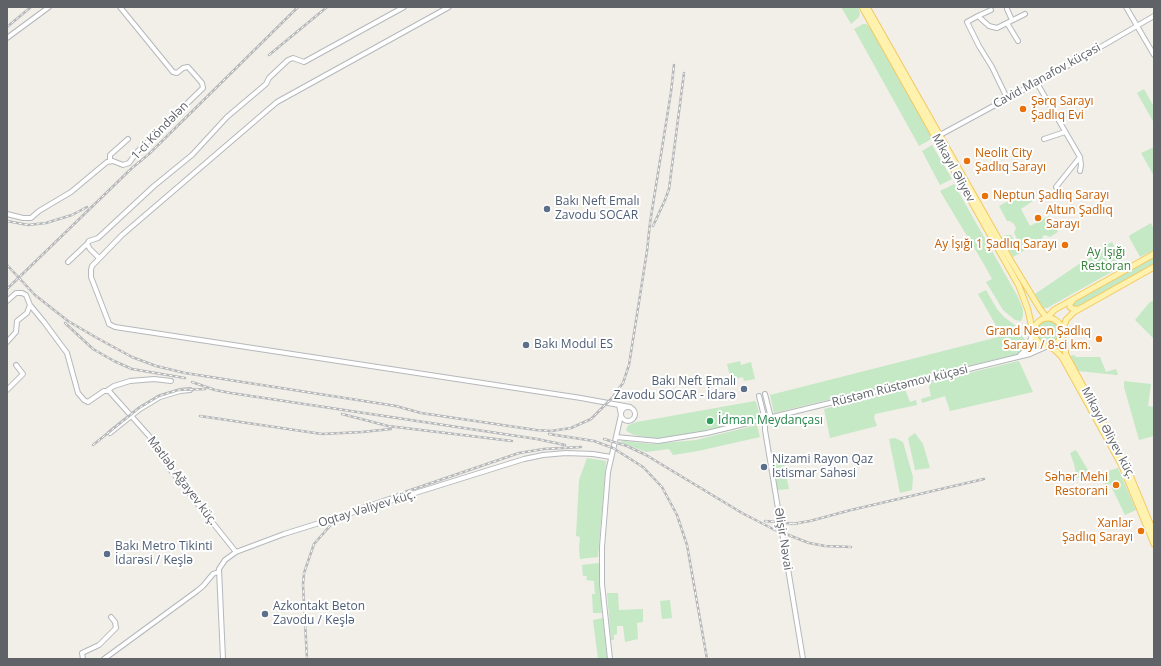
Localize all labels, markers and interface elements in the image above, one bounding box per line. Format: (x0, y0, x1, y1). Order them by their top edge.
street label: Cavid Manafov küçəsi (991, 41, 1103, 111)
place label: Şərq Sarayı Şadlıq Evi (1031, 95, 1094, 123)
street label: 1-ci Köndələn (129, 99, 191, 163)
marker: Şərq Sarayı Şadlıq Evi (1018, 104, 1028, 114)
street label: Mikayıl Əliyev (928, 131, 978, 205)
place label: Neolit City Şadlıq Sarayı (975, 147, 1046, 175)
marker: Neolit City Şadlıq Sarayı (962, 156, 972, 166)
place label: Neptun Şadlıq Sarayı (993, 189, 1109, 203)
marker: Neptun Şadlıq Sarayı (980, 191, 990, 201)
place label: Bakı Neft Emalı Zavodu SOCAR (555, 195, 640, 223)
marker: Bakı Neft Emalı Zavodu SOCAR (542, 204, 552, 214)
place label: Altun Şadlıq Sarayı (1046, 204, 1113, 232)
marker: Altun Şadlıq Sarayı (1033, 213, 1043, 223)
place label: Ay İşığı 1 Şadlıq Sarayı (935, 238, 1057, 252)
marker: Ay İşığı 1 Şadlıq Sarayı (1060, 240, 1070, 250)
park label: Ay İşığı Restoran (1081, 246, 1131, 274)
place label: Grand Neon Şadlıq Sarayı / 8-ci km. (985, 325, 1091, 353)
marker: Grand Neon Şadlıq Sarayı / 8-ci km. (1094, 334, 1104, 344)
place label: Bakı Modul ES (534, 338, 613, 352)
marker: Bakı Modul ES (521, 340, 531, 350)
street label: Rüstəm Rüstəmov küçəsi (831, 362, 969, 410)
place label: Bakı Neft Emalı Zavodu SOCAR - İdarə (614, 375, 736, 403)
marker: Bakı Neft Emalı Zavodu SOCAR - İdarə (739, 384, 749, 394)
street label: Mikayıl Əliyev küç. (1078, 385, 1138, 481)
place label: İdman Meydançası (718, 414, 823, 428)
marker: İdman Meydançası (705, 416, 715, 426)
street label: Mətləb Ağayev küç. (144, 434, 220, 528)
place label: Nizami Rayon Qaz İstismar Sahəsi (772, 453, 873, 481)
marker: Nizami Rayon Qaz İstismar Sahəsi (759, 462, 769, 472)
place label: Səhər Mehi Restorani (1045, 471, 1108, 499)
marker: Səhər Mehi Restorani (1111, 480, 1121, 490)
street label: Oqtay Vəliyev küç. (317, 487, 417, 531)
street label: Əlişir Nəvai (771, 507, 795, 571)
place label: Xanlar Şadlıq Sarayı (1062, 517, 1133, 545)
marker: Xanlar Şadlıq Sarayı (1136, 526, 1146, 536)
place label: Bakı Metro Tikinti İdarəsi / Keşlə (115, 540, 213, 568)
marker: Bakı Metro Tikinti İdarəsi / Keşlə (102, 549, 112, 559)
place label: Azkontakt Beton Zavodu / Keşlə (273, 600, 365, 628)
marker: Azkontakt Beton Zavodu / Keşlə (260, 609, 270, 619)

